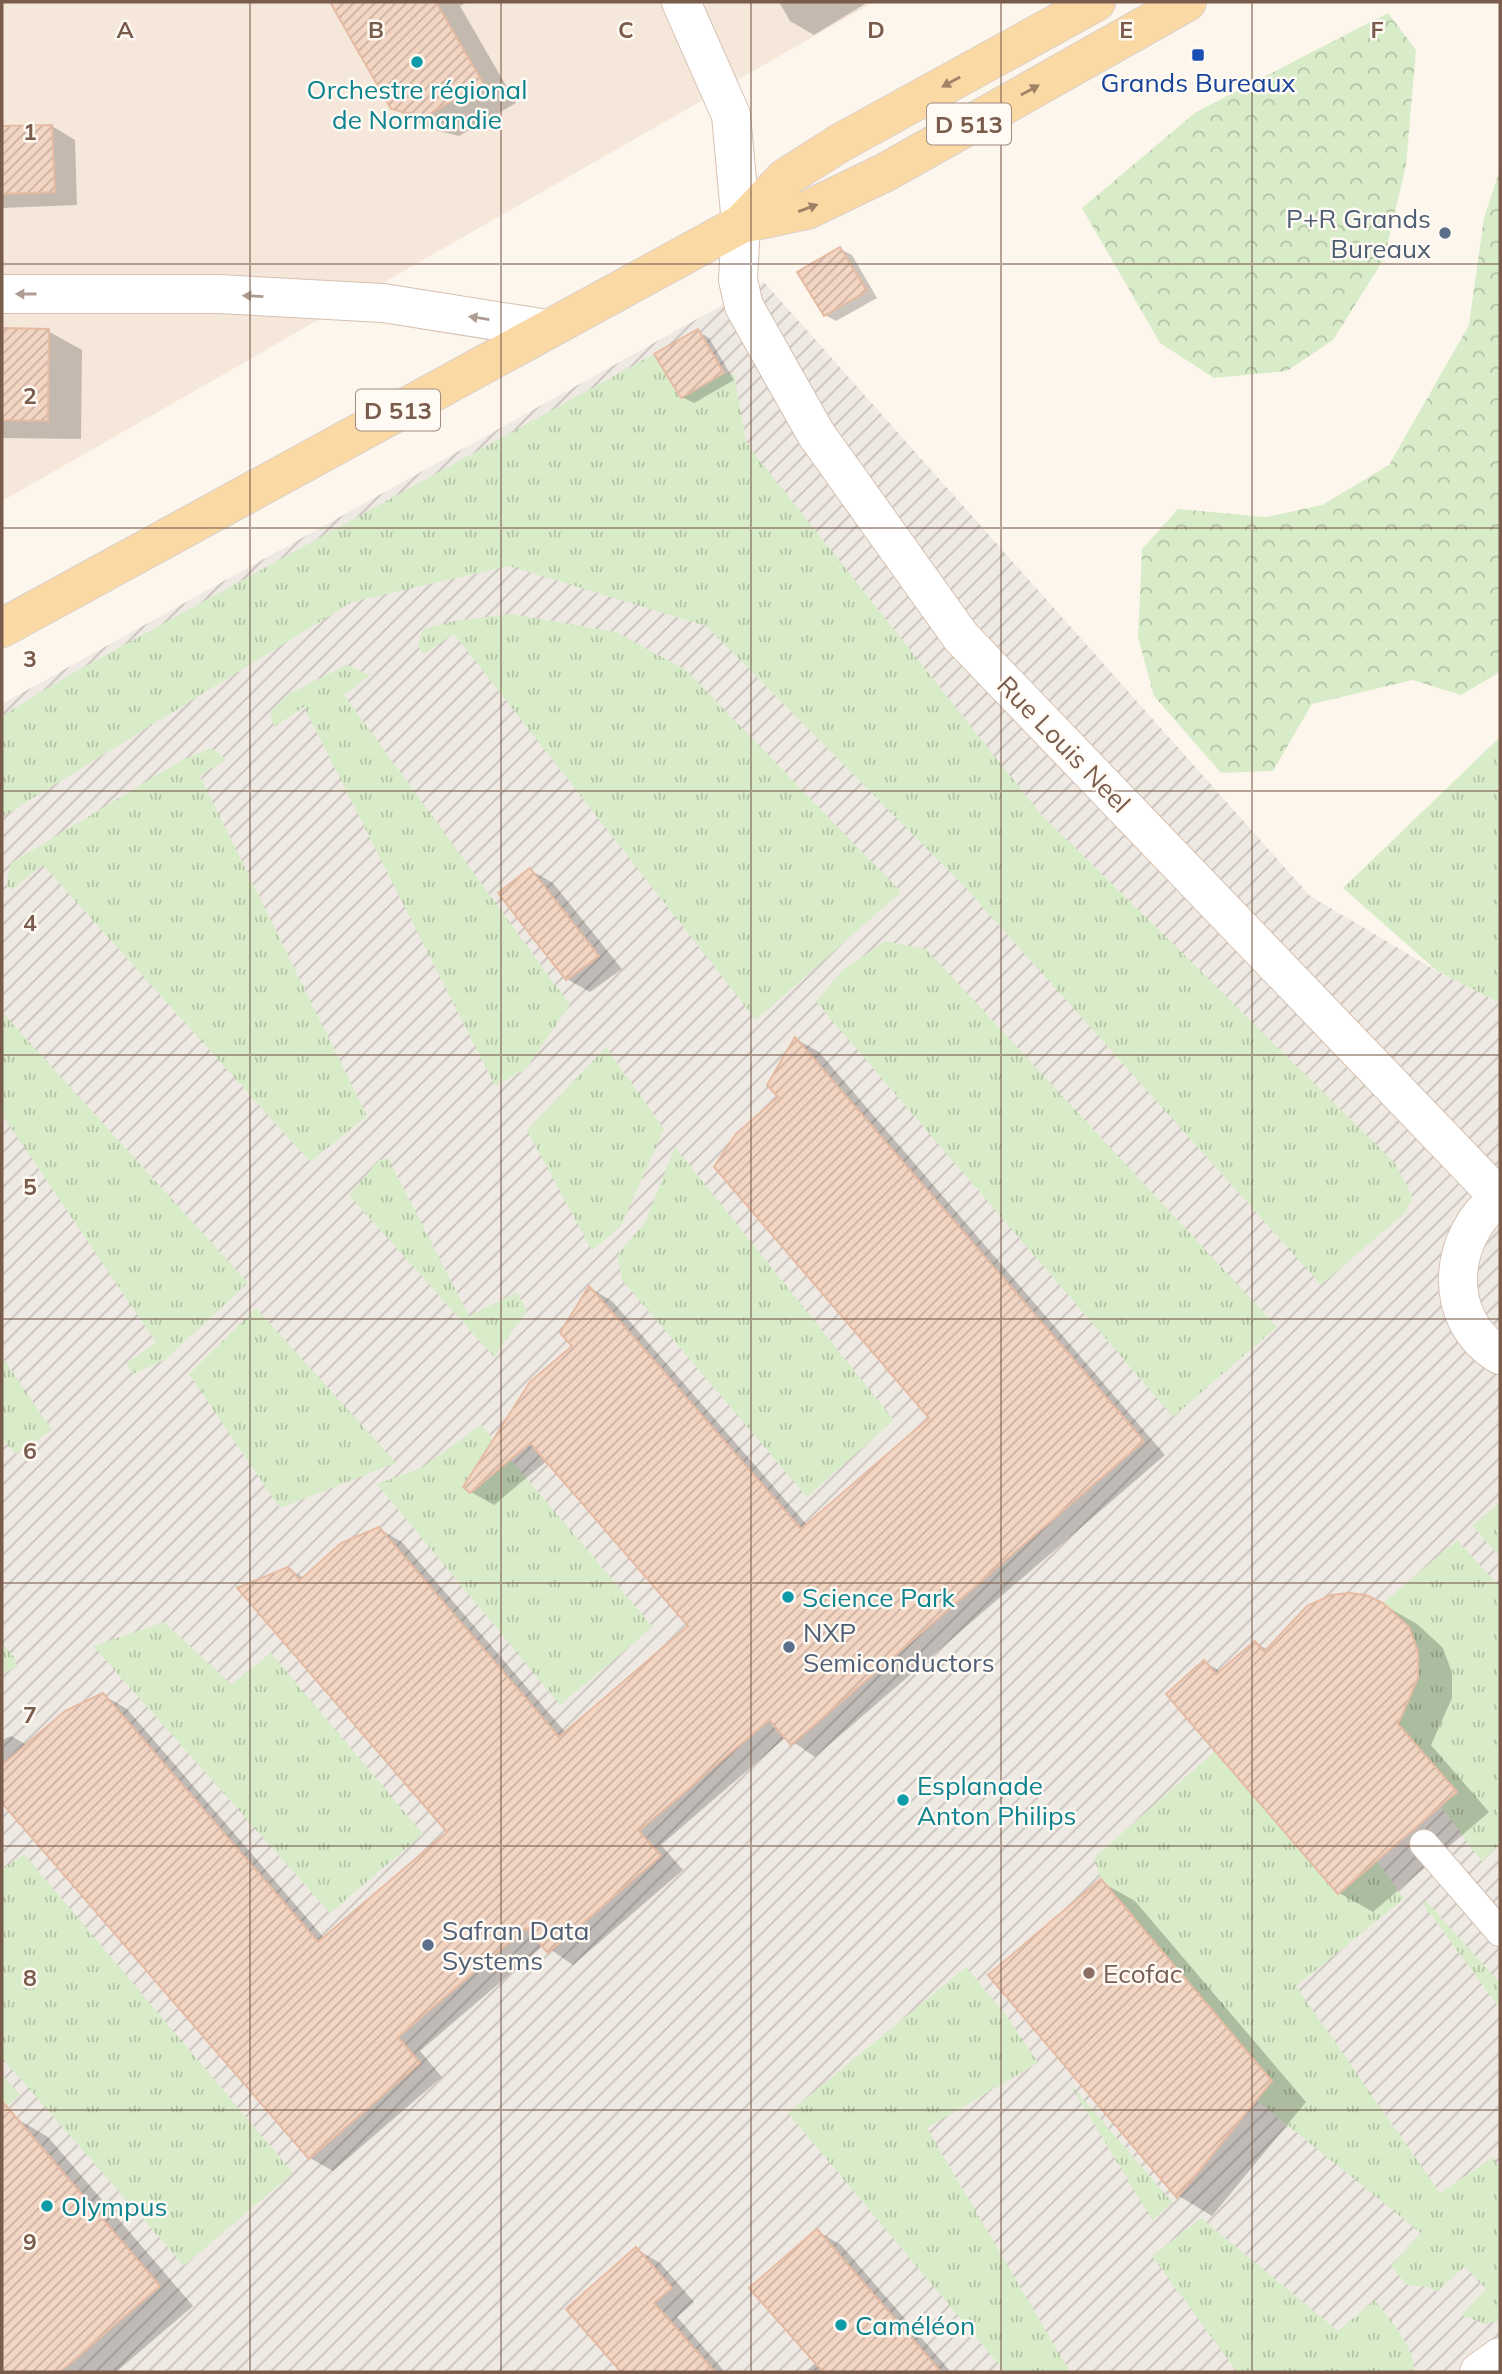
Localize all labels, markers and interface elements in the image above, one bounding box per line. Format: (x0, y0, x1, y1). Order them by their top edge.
text: A (116, 15, 134, 44)
text: B (368, 15, 384, 44)
text: C (618, 15, 634, 44)
text: D (867, 15, 885, 44)
text: E (1119, 15, 1133, 44)
text: F (1370, 15, 1384, 44)
marker: Grands Bureaux (1190, 47, 1206, 63)
marker: Orchestre régional de Normandie (409, 54, 425, 70)
place label: Grands Bureaux (1100, 66, 1296, 99)
place label: Orchestre régional de Normandie (307, 73, 527, 136)
one-way arrow (941, 76, 961, 88)
one-way arrow (1020, 84, 1039, 96)
road number: D 513 (927, 104, 1011, 144)
text: 1 (23, 117, 37, 146)
one-way arrow (797, 202, 818, 213)
place label: P+R Grands Bureaux (1286, 202, 1431, 265)
marker: P+R Grands Bureaux (1437, 225, 1453, 241)
one-way arrow (15, 288, 37, 300)
one-way arrow (242, 291, 264, 302)
one-way arrow (468, 313, 490, 324)
text: 2 (23, 381, 37, 410)
road number: D 513 (356, 390, 440, 430)
text: 3 (23, 644, 37, 673)
street label: Rue Louis Neel (990, 669, 1138, 819)
text: 4 (23, 908, 37, 937)
text: 5 (23, 1172, 37, 1201)
text: 6 (23, 1436, 37, 1465)
place label: Science Park (802, 1581, 956, 1614)
marker: Science Park (780, 1589, 796, 1605)
place label: NXP Semiconductors (803, 1616, 995, 1679)
marker: NXP Semiconductors (781, 1639, 797, 1655)
text: 7 (23, 1700, 37, 1729)
place label: Esplanade Anton Philips (917, 1769, 1076, 1832)
marker: Esplanade Anton Philips (895, 1792, 911, 1808)
place label: Safran Data Systems (442, 1914, 589, 1977)
marker: Safran Data Systems (420, 1937, 436, 1953)
place label: Ecofac (1103, 1957, 1183, 1990)
text: 8 (23, 1963, 37, 1992)
marker: Ecofac (1081, 1965, 1097, 1981)
place label: Olympus (61, 2190, 167, 2223)
marker: Olympus (39, 2198, 55, 2214)
text: 9 (23, 2227, 37, 2256)
place label: Caméléon (855, 2309, 975, 2342)
marker: Caméléon (833, 2317, 849, 2333)

